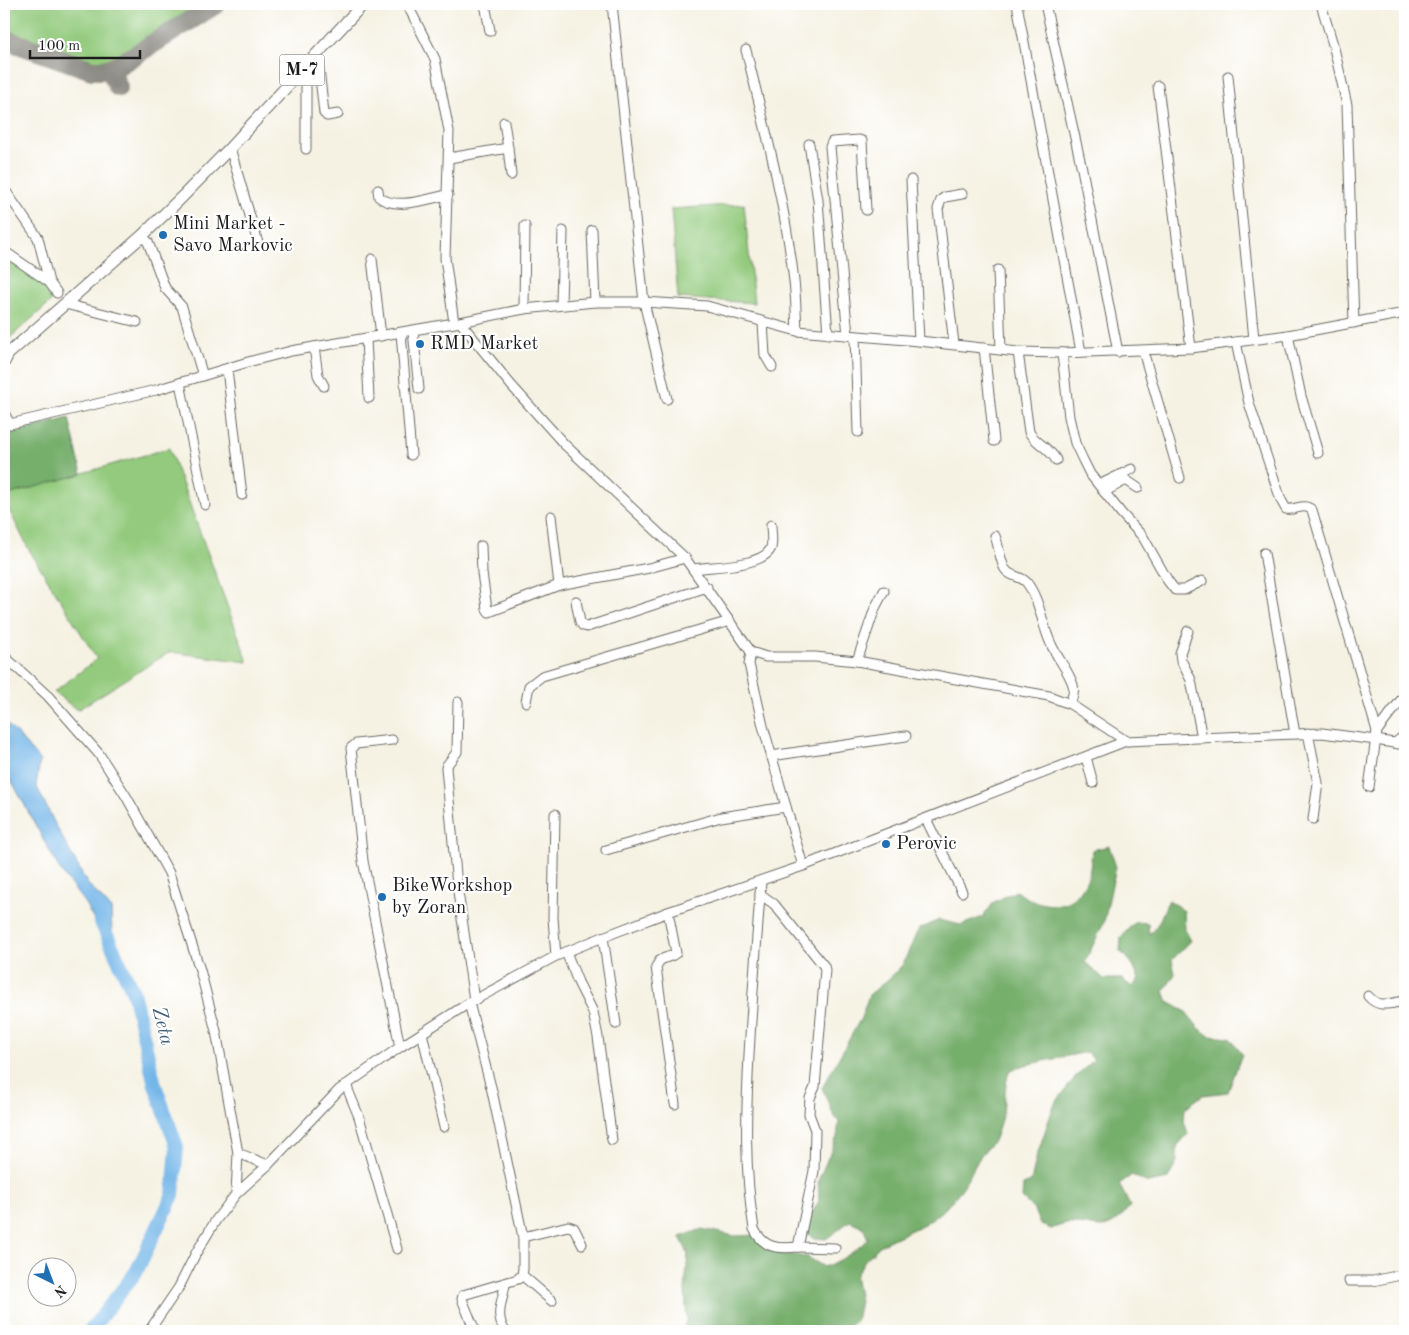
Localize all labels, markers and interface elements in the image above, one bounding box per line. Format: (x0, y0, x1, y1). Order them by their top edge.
scale bar (30, 28, 140, 60)
text: 100 m (38, 39, 80, 54)
road number: M-7 (280, 54, 324, 86)
place label: Mini Market - Savo Markovic (173, 215, 293, 256)
marker: Mini Market - Savo Markovic (157, 229, 169, 241)
place label: RMD Market (430, 335, 538, 354)
marker: RMD Market (414, 338, 426, 350)
place label: Perovic (896, 835, 957, 854)
marker: Perovic (880, 838, 892, 850)
place label: BikeWorkshop by Zoran (392, 877, 512, 918)
marker: BikeWorkshop by Zoran (376, 891, 388, 903)
water label: Zeta (148, 1005, 176, 1048)
north arrow (28, 1258, 78, 1308)
text: N (51, 1282, 69, 1300)

